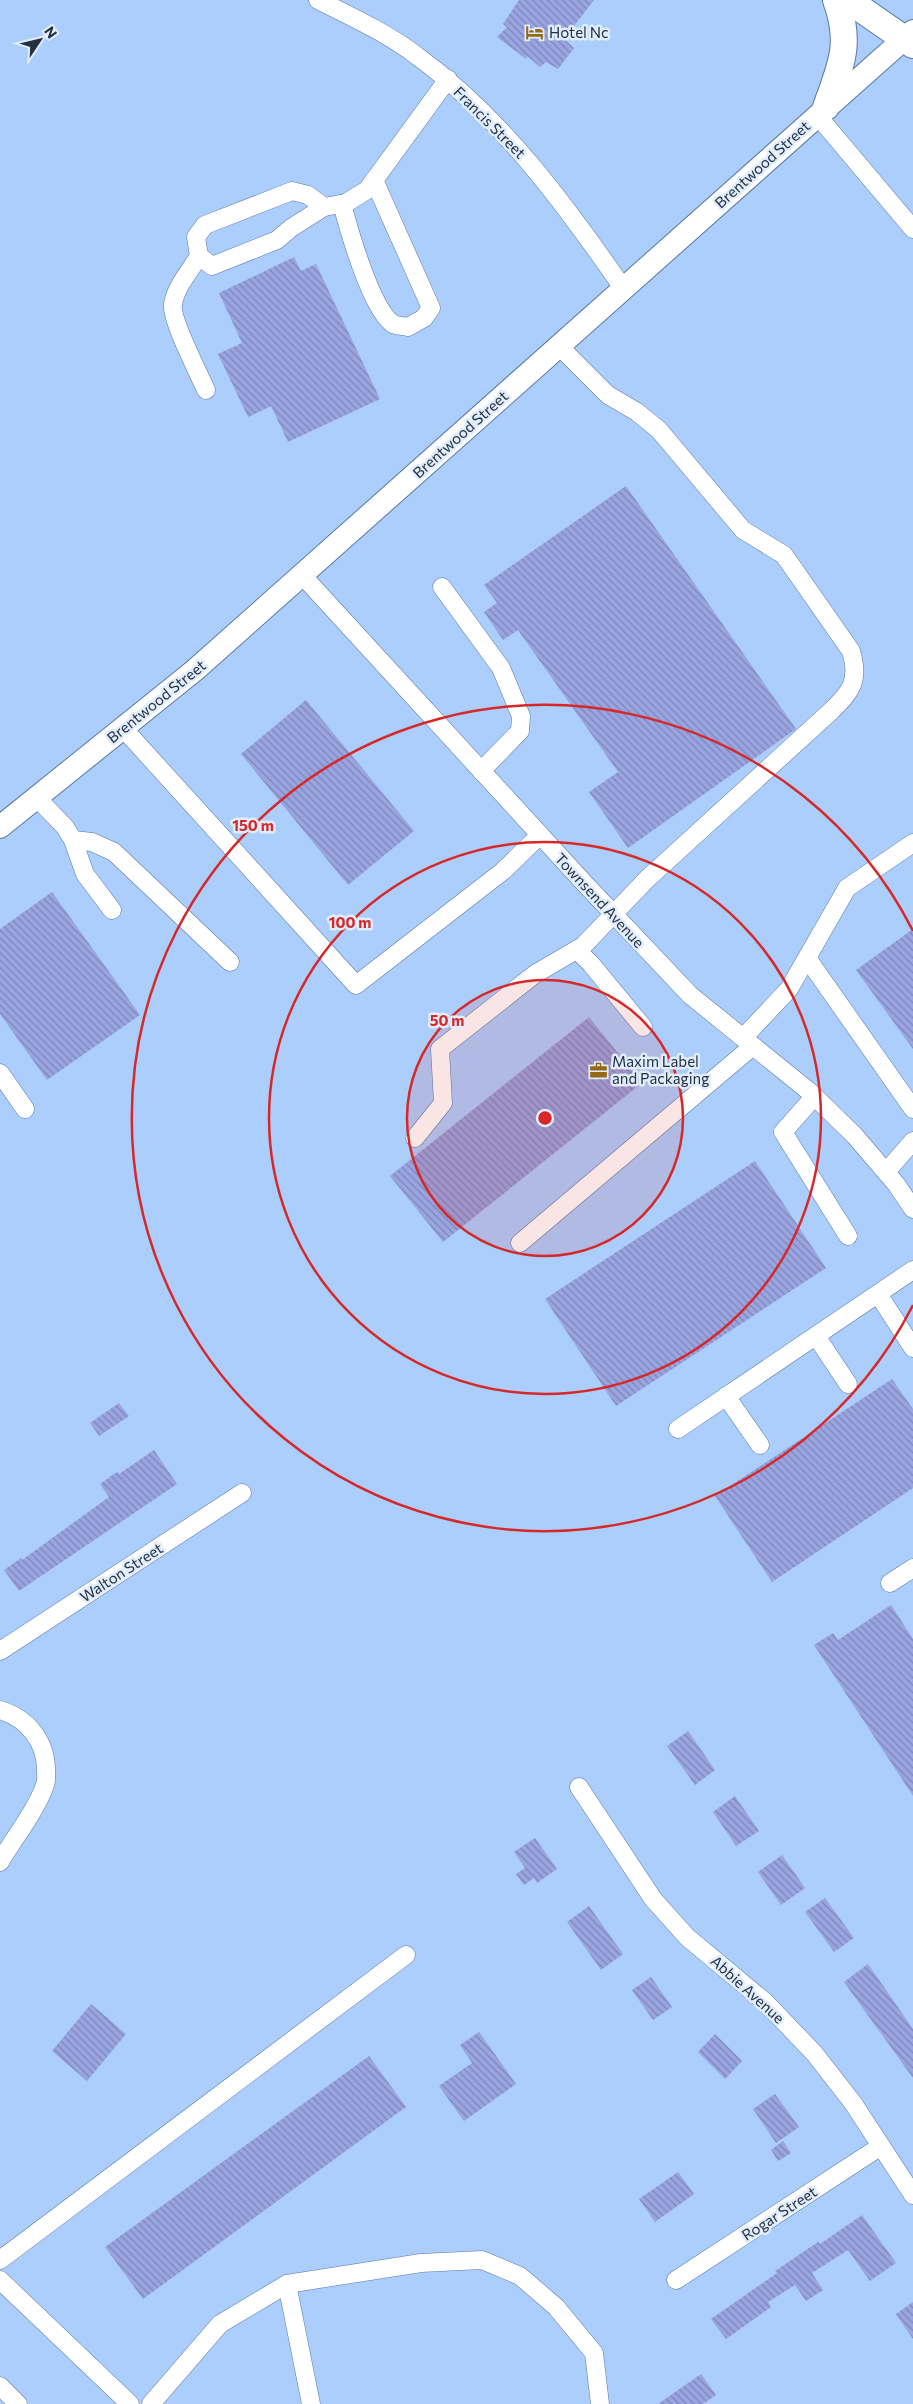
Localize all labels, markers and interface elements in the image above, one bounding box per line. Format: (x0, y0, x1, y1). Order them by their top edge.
north arrow (15, 15, 65, 65)
hotel icon: Hotel Nc (525, 22, 545, 42)
text: N (41, 23, 61, 41)
place label: Hotel Nc (549, 23, 608, 41)
street label: Francis Street (450, 82, 530, 162)
street label: Brentwood Street (711, 117, 813, 211)
street label: Brentwood Street (409, 387, 511, 481)
street label: Brentwood Street (103, 656, 209, 746)
text: 150 m (232, 816, 274, 834)
street label: Townsend Avenue (552, 849, 648, 951)
text: 100 m (329, 913, 371, 931)
text: 50 m (430, 1011, 464, 1029)
place label: Maxim Label and Packaging (612, 1052, 709, 1087)
office icon: Maxim Label and Packaging (588, 1060, 608, 1080)
centre of rings (536, 1109, 554, 1127)
street label: Walton Street (76, 1539, 166, 1605)
street label: Abbie Avenue (708, 1951, 789, 2027)
street label: Rogar Street (738, 2182, 820, 2244)

